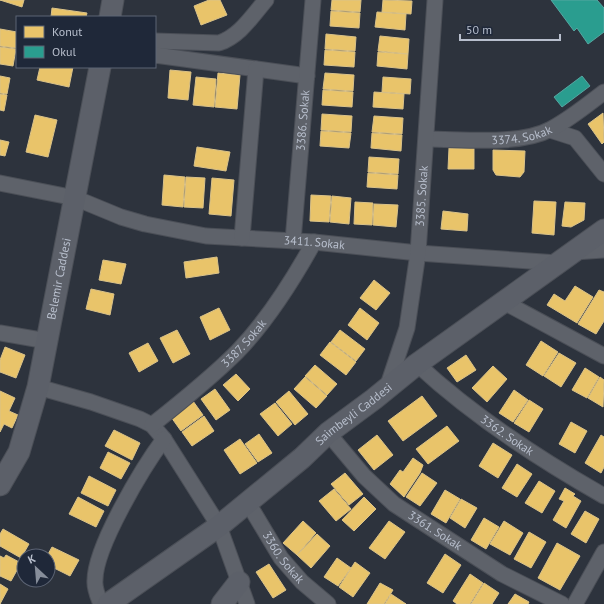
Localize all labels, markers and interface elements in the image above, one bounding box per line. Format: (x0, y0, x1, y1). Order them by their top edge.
legend (16, 16, 156, 68)
scale bar (460, 16, 560, 42)
text: 50 m (466, 22, 492, 37)
text: Konut (52, 24, 82, 39)
text: Okul (52, 44, 76, 59)
street label: 3386. Sokak (292, 89, 313, 152)
street label: 3374. Sokak (491, 122, 554, 147)
street label: 3385. Sokak (412, 165, 431, 227)
street label: 3411. Sokak (283, 232, 346, 252)
street label: Belemir Caddesi (43, 237, 74, 321)
street label: 3387. Sokak (218, 316, 269, 370)
street label: Saimbeyli Caddesi (312, 379, 395, 448)
street label: 3362. Sokak (478, 411, 537, 459)
street label: 3361. Sokak (405, 507, 465, 553)
street label: 3360. Sokak (260, 528, 308, 587)
north arrow (16, 548, 56, 588)
text: K (25, 551, 38, 567)

